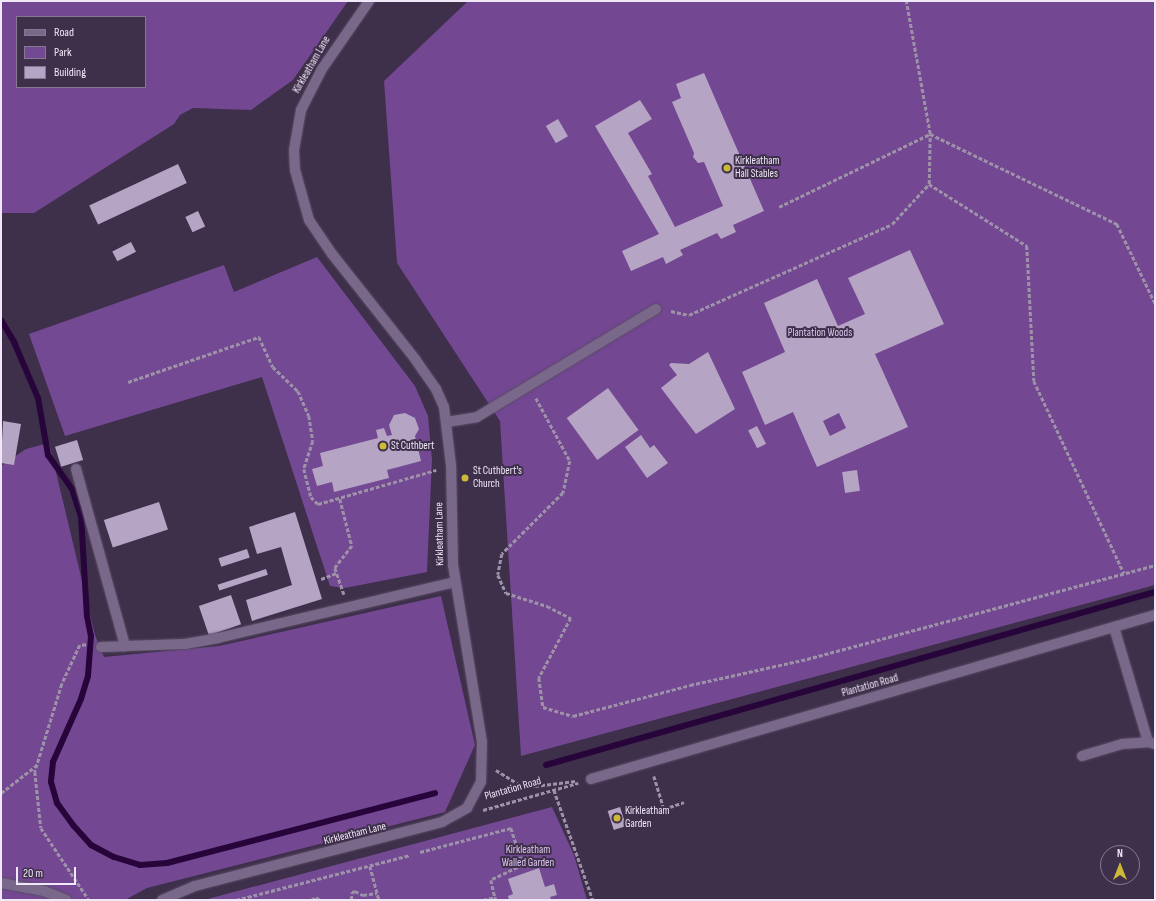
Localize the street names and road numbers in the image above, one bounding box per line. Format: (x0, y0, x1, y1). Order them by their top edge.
street label: Kirkleatham Lane (290, 34, 334, 96)
street label: Kirkleatham Lane (433, 502, 447, 566)
street label: Plantation Road (840, 672, 900, 700)
street label: Plantation Road (483, 775, 543, 803)
street label: Kirkleatham Lane (323, 820, 387, 848)

